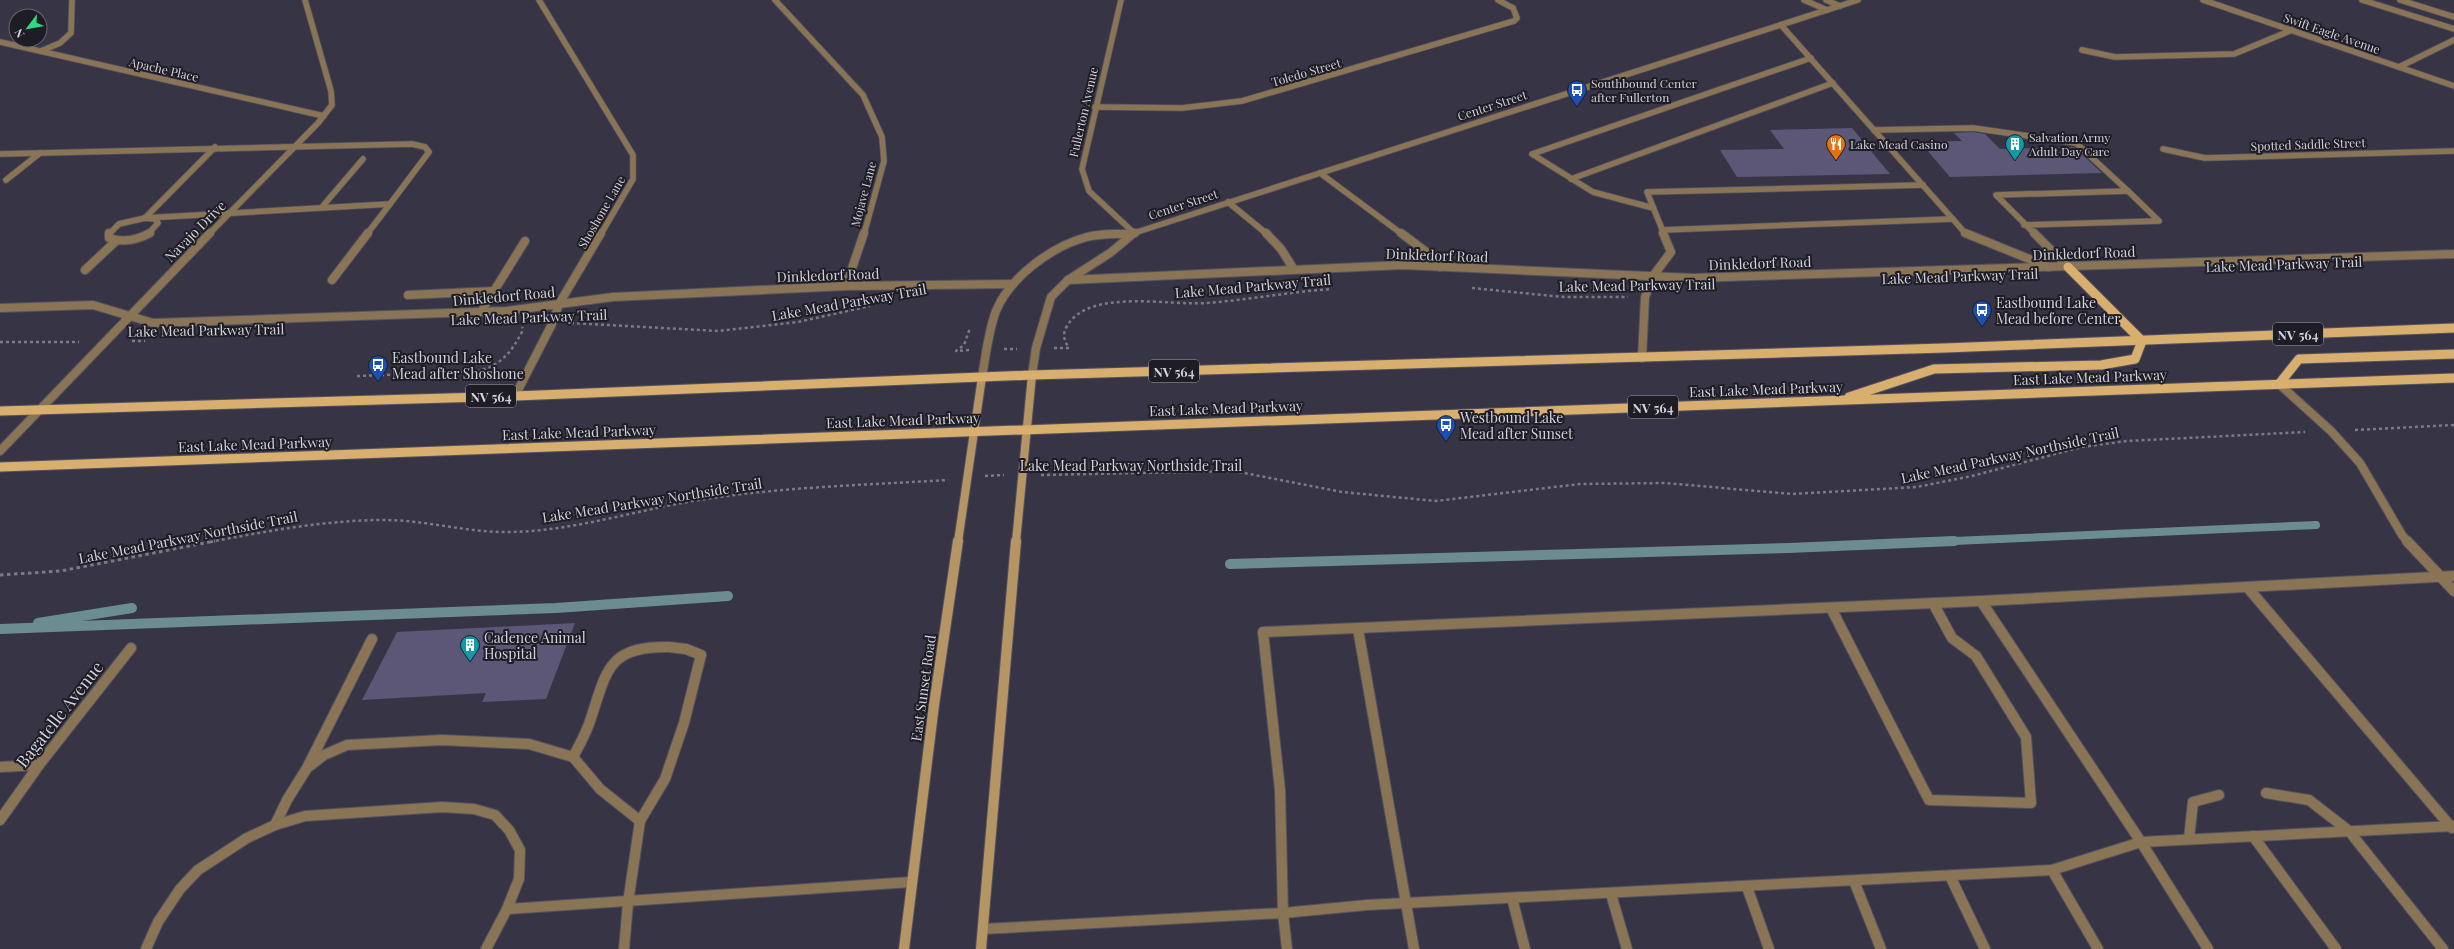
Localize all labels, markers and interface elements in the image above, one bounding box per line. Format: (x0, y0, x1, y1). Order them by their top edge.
north arrow (8, 8, 48, 48)
street label: Swift Eagle Avenue (2281, 9, 2383, 57)
text: N (11, 26, 28, 41)
street label: Apache Place (127, 53, 200, 85)
street label: Toledo Street (1269, 54, 1343, 90)
street label: Fullerton Avenue (1065, 65, 1101, 159)
place label: Southbound Center after Fullerton (1591, 75, 1698, 105)
bus stop icon: Southbound Center after Fullerton (1566, 79, 1588, 107)
street label: Center Street (1455, 86, 1529, 124)
place label: Salvation Army Adult Day Care (2028, 129, 2110, 159)
restaurant icon: Lake Mead Casino (1825, 133, 1847, 161)
building icon: Salvation Army Adult Day Care (2004, 133, 2026, 161)
street label: Spotted Saddle Street (2250, 134, 2367, 154)
place label: Lake Mead Casino (1850, 136, 1948, 152)
street label: Mojave Lane (847, 160, 879, 228)
street label: Shoshone Lane (574, 173, 628, 251)
street label: Center Street (1146, 185, 1220, 223)
street label: Navajo Drive (160, 196, 230, 266)
street label: Dinkledorf Road (2032, 242, 2136, 264)
street label: Dinkledorf Road (1385, 244, 1489, 266)
street label: Dinkledorf Road (1708, 252, 1812, 274)
street label: Lake Mead Parkway Trail (2205, 252, 2363, 276)
street label: Dinkledorf Road (776, 264, 880, 286)
street label: Lake Mead Parkway Trail (1881, 264, 2039, 288)
street label: Lake Mead Parkway Trail (1174, 270, 1332, 302)
street label: Lake Mead Parkway Trail (1558, 274, 1716, 296)
street label: Lake Mead Parkway Trail (770, 279, 928, 325)
street label: Dinkledorf Road (452, 282, 556, 310)
place label: Eastbound Lake Mead before Center (1996, 293, 2121, 328)
bus stop icon: Eastbound Lake Mead before Center (1971, 299, 1993, 327)
street label: Lake Mead Parkway Trail (450, 305, 608, 329)
street label: Lake Mead Parkway Trail (127, 319, 285, 341)
road number: NV 564 (2273, 323, 2323, 345)
place label: Eastbound Lake Mead after Shoshone (392, 348, 524, 383)
bus stop icon: Eastbound Lake Mead after Shoshone (367, 354, 389, 382)
road number: NV 564 (1149, 360, 1199, 382)
street label: East Lake Mead Parkway (2013, 365, 2167, 389)
street label: East Lake Mead Parkway (1689, 377, 1843, 401)
road number: NV 564 (466, 385, 516, 407)
street label: East Lake Mead Parkway (1149, 396, 1303, 420)
road number: NV 564 (1628, 396, 1678, 418)
street label: East Lake Mead Parkway (826, 408, 980, 432)
place label: Westbound Lake Mead after Sunset (1459, 408, 1574, 443)
bus stop icon: Westbound Lake Mead after Sunset (1435, 414, 1457, 442)
street label: East Lake Mead Parkway (502, 420, 656, 444)
street label: Lake Mead Parkway Northside Trail (1899, 423, 2121, 487)
street label: East Lake Mead Parkway (178, 432, 332, 456)
street label: Lake Mead Parkway Northside Trail (1020, 456, 1242, 475)
street label: Lake Mead Parkway Northside Trail (541, 473, 763, 527)
street label: Lake Mead Parkway Northside Trail (77, 506, 299, 568)
place label: Cadence Animal Hospital (484, 628, 586, 663)
street label: East Sunset Road (906, 633, 940, 743)
building icon: Cadence Animal Hospital (459, 634, 481, 662)
street label: Bagatelle Avenue (11, 656, 107, 772)

